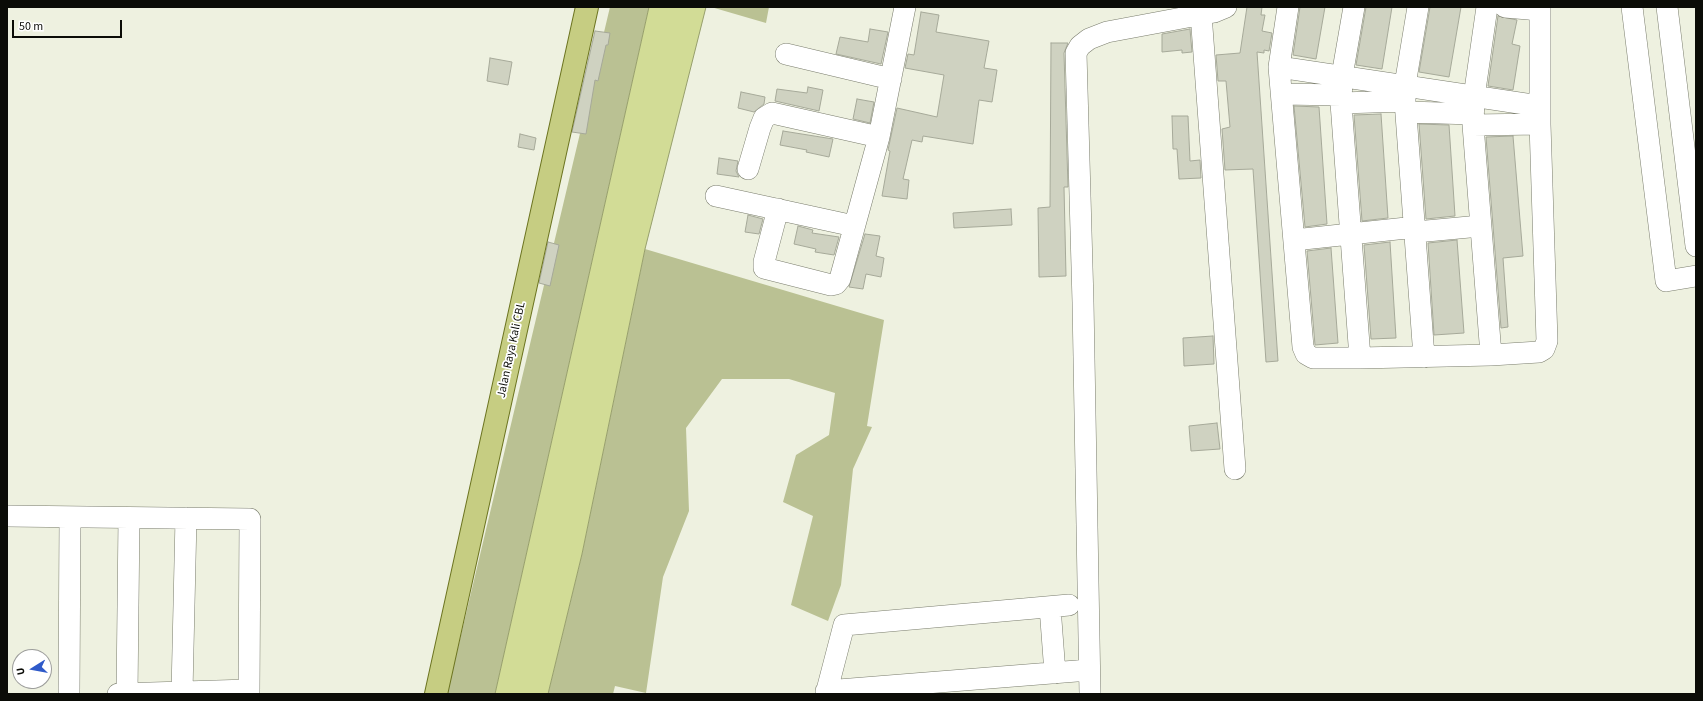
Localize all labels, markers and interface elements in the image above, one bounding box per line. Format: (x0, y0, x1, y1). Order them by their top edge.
scale bar (14, 12, 124, 38)
text: 50 m (19, 18, 43, 35)
street label: Jalan Raya Kali CBL (495, 301, 529, 399)
north arrow (12, 649, 52, 689)
text: U (13, 666, 29, 676)

